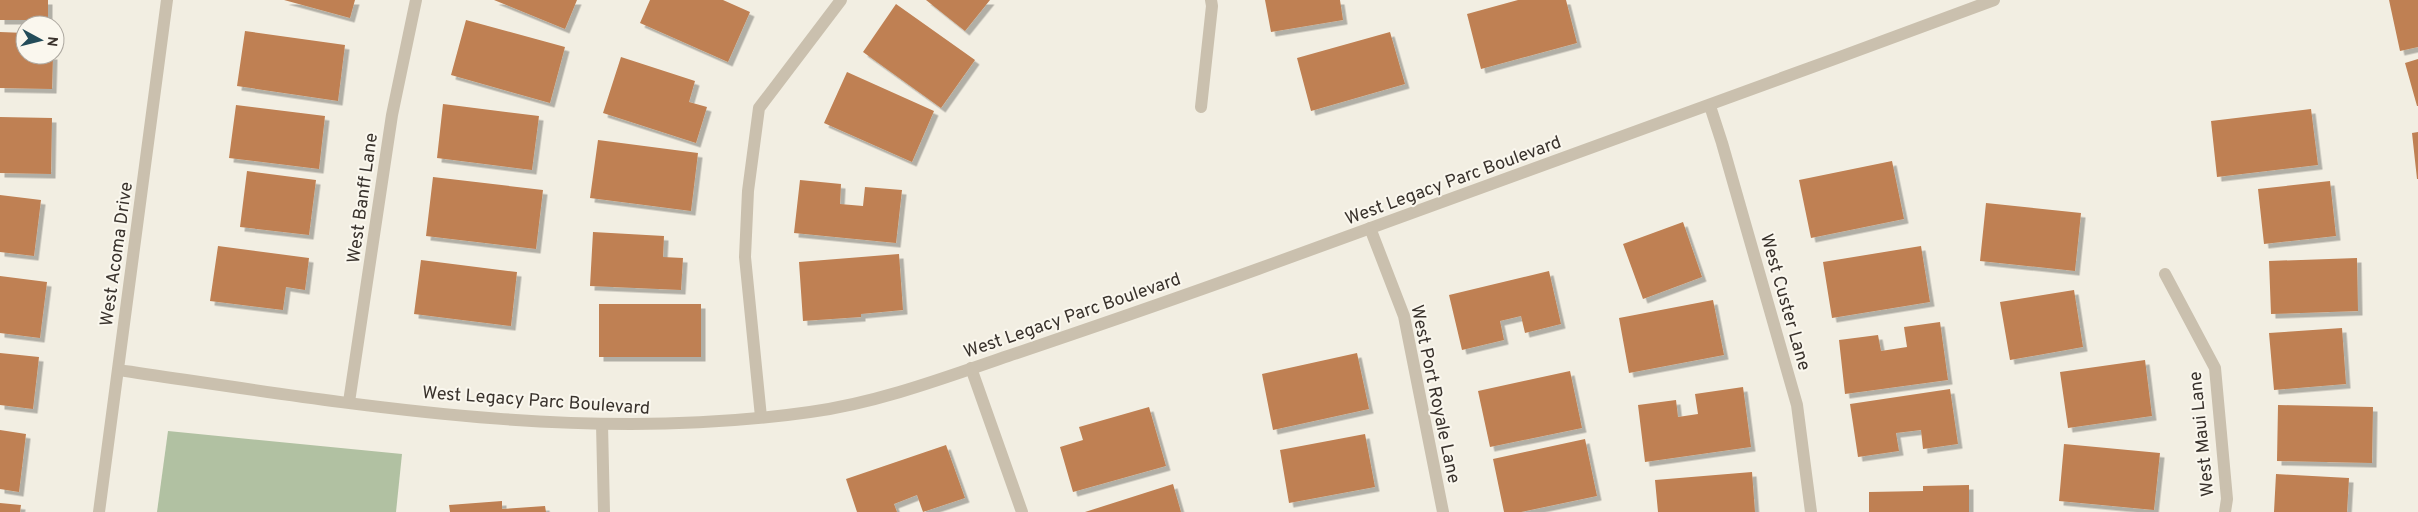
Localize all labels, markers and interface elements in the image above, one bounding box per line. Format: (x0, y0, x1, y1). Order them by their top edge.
north arrow (15, 15, 65, 65)
text: N (42, 35, 60, 47)
street label: West Banff Lane (343, 131, 384, 265)
street label: West Legacy Parc Boulevard (1342, 132, 1565, 231)
street label: West Acoma Drive (96, 180, 139, 328)
street label: West Custer Lane (1754, 231, 1815, 373)
street label: West Legacy Parc Boulevard (961, 268, 1184, 364)
street label: West Port Royale Lane (1404, 303, 1465, 486)
street label: West Maui Lane (2184, 370, 2221, 498)
street label: West Legacy Parc Boulevard (421, 382, 651, 421)

